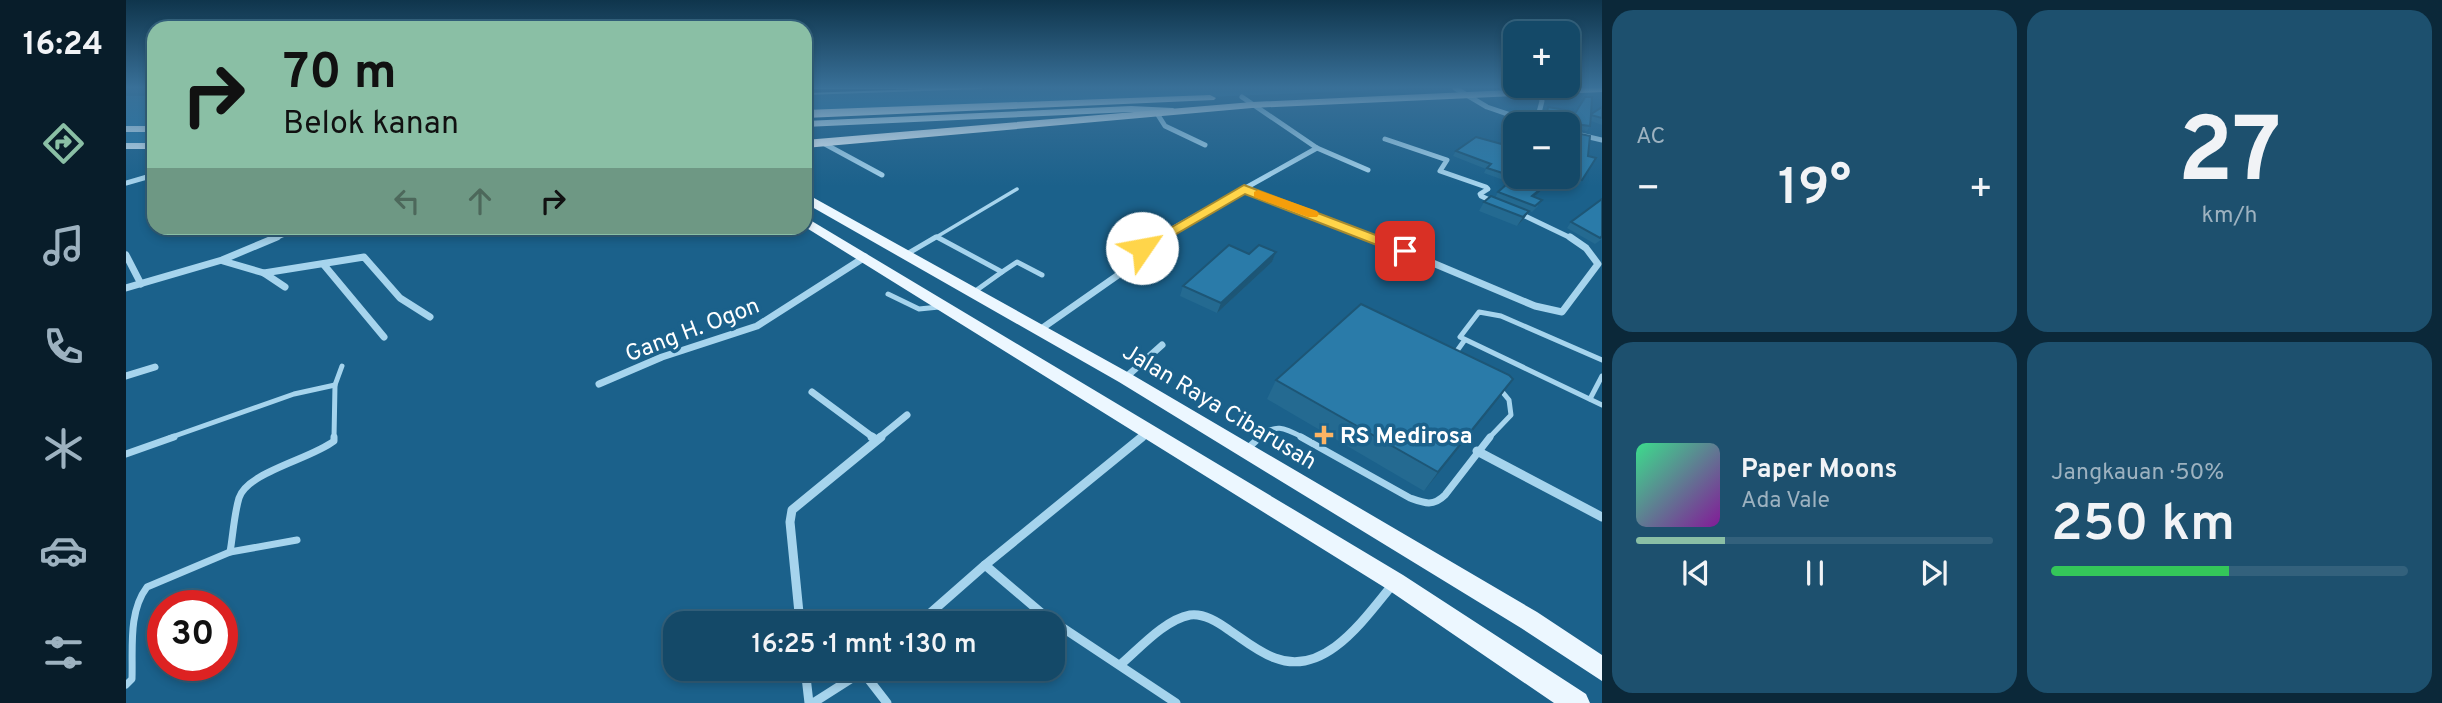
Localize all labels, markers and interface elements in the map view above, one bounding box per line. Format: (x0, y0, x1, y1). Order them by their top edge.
map controls (1503, 21, 1580, 189)
button: + (1503, 21, 1580, 98)
text: 16:24 (23, 26, 103, 66)
text: 70 m (283, 44, 397, 106)
icon: right (168, 49, 259, 140)
text: 27 (2178, 99, 2281, 214)
text: Belok kanan (283, 105, 459, 145)
button: − (1503, 112, 1580, 189)
icon: directions (39, 119, 88, 168)
text: AC (1636, 123, 1665, 152)
text: 19° (1778, 157, 1851, 223)
text: − (1636, 166, 1661, 215)
text: + (1968, 166, 1993, 215)
icon: left (388, 182, 426, 220)
icon: ahead (461, 182, 499, 220)
icon: right (534, 182, 572, 220)
text: km/h (2202, 202, 2257, 231)
position arrow (1105, 211, 1179, 285)
icon: music (39, 221, 88, 270)
pin (1375, 221, 1435, 281)
icon: arrive (1386, 232, 1424, 270)
street label: Gang H. Ogon (622, 292, 764, 370)
icon: phone (39, 322, 88, 371)
street label: Jalan Raya Cibarusah (1116, 339, 1321, 478)
place label: RS Medirosa (1340, 423, 1473, 452)
icon: climate (39, 424, 88, 473)
marker: RS Medirosa (1314, 425, 1334, 445)
text: Paper Moons (1741, 454, 1897, 487)
text: Jangkauan · 50% (2051, 459, 2224, 488)
text: Ada Vale (1741, 487, 1830, 516)
text: 250 km (2051, 493, 2235, 559)
icon: car (39, 526, 88, 575)
icon: previous (1677, 554, 1715, 592)
icon: pause (1796, 554, 1834, 592)
icon: next (1915, 554, 1953, 592)
speed limit sign: 30 (147, 590, 238, 681)
icon: filters (39, 628, 88, 677)
text: 16:25 · 1 mnt · 130 m (752, 629, 976, 662)

